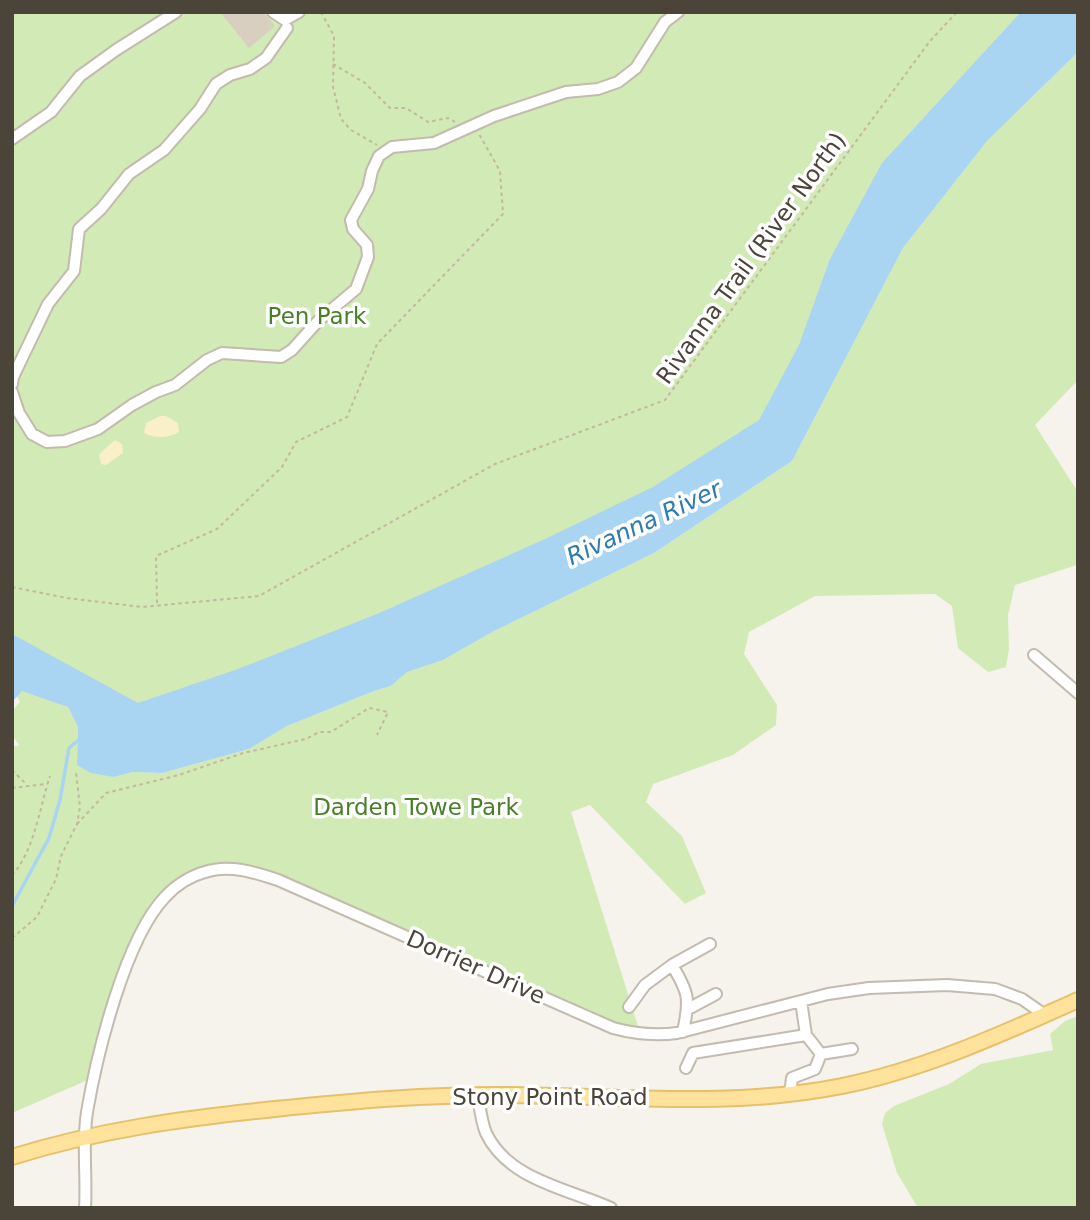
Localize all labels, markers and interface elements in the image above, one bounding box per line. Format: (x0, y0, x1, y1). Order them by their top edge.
street label: Rivanna Trail (River North) (651, 127, 851, 389)
park label: Pen Park (268, 303, 367, 329)
water label: Rivanna River (562, 474, 728, 571)
park label: Darden Towe Park (313, 794, 520, 820)
street label: Dorrier Drive (403, 925, 549, 1009)
street label: Stony Point Road (452, 1084, 648, 1110)

